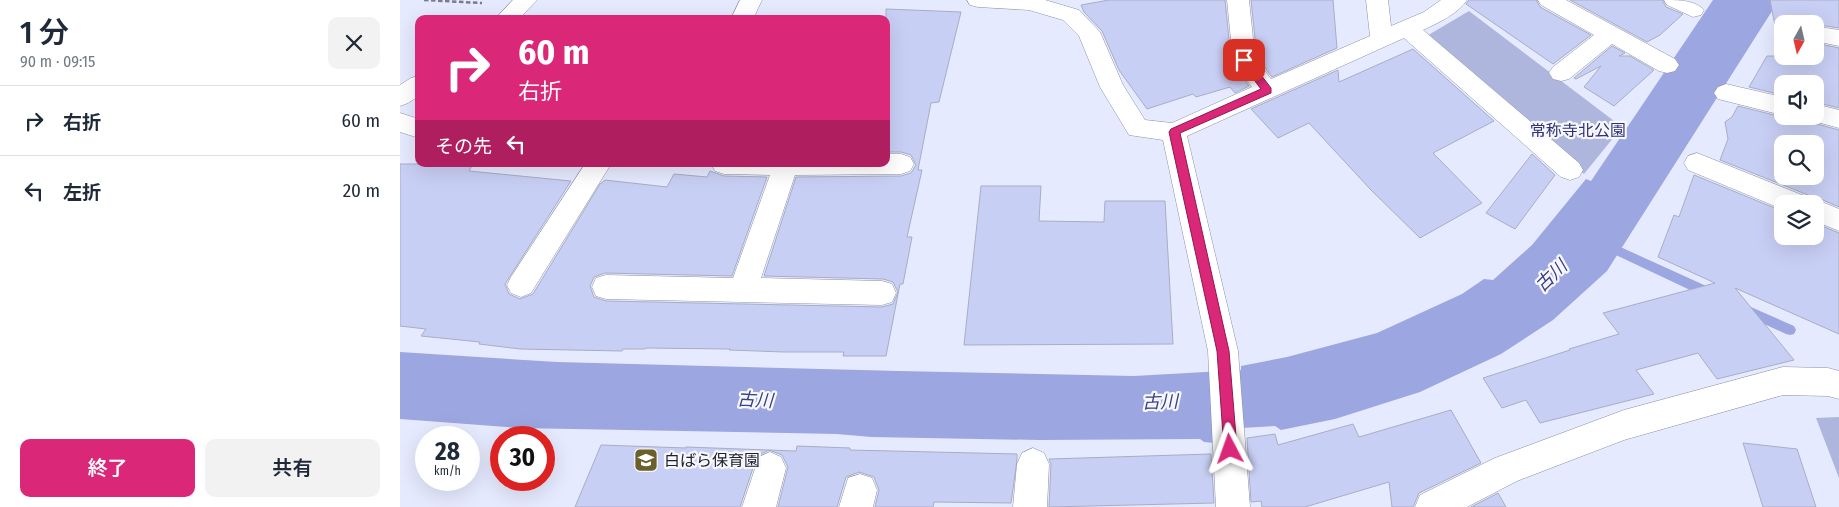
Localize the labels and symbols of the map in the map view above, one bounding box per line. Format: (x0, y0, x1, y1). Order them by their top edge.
north arrow (1774, 15, 1824, 65)
pin (1223, 39, 1265, 81)
park label: 常称寺北公園 (1530, 121, 1626, 140)
water label: 古川 (1530, 254, 1573, 296)
water label: 古川 (736, 388, 776, 412)
water label: 古川 (1142, 390, 1180, 414)
position arrow (1203, 422, 1255, 474)
speed limit sign: 30 (490, 426, 555, 491)
school or university icon: 白ばら保育園 (633, 447, 659, 473)
place label: 白ばら保育園 (664, 451, 760, 470)

